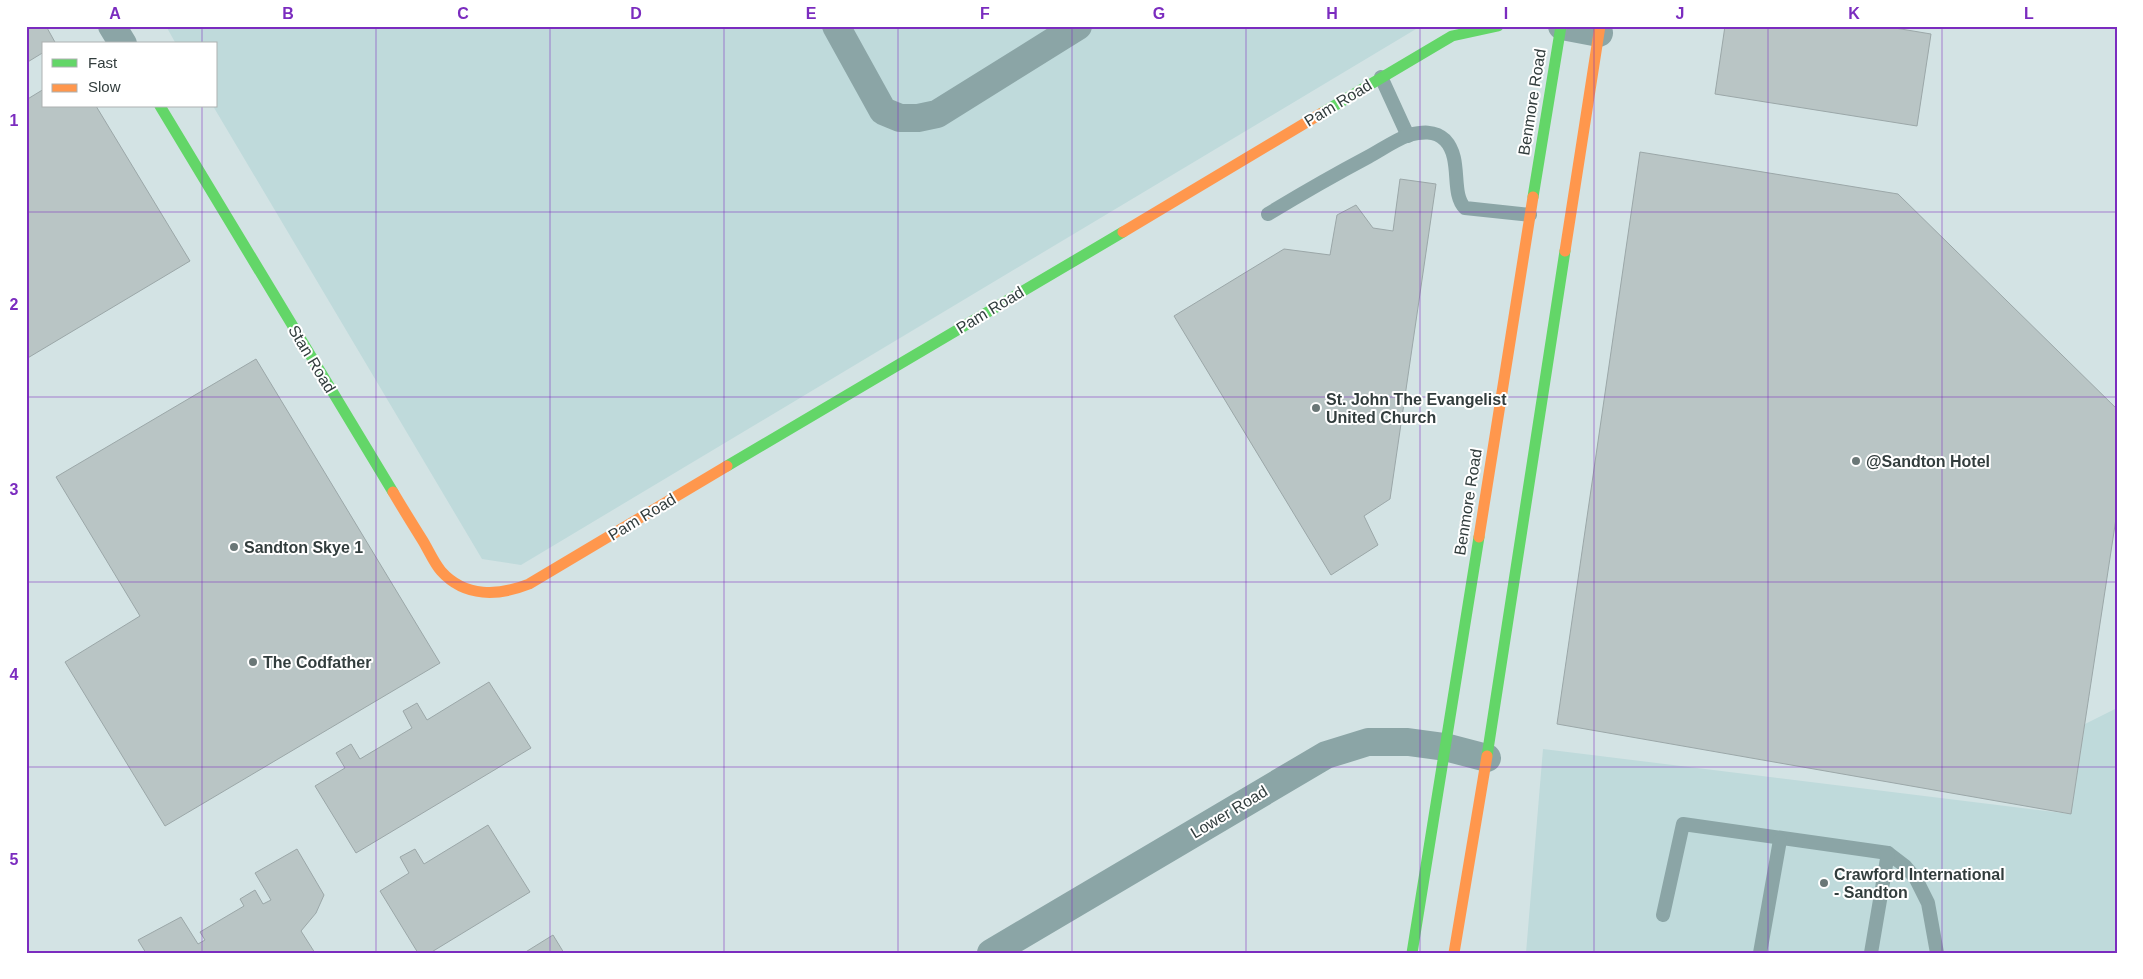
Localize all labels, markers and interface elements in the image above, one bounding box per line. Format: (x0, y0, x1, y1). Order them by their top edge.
text: A (109, 5, 121, 22)
text: B (282, 5, 294, 22)
text: C (457, 5, 469, 22)
text: D (630, 5, 642, 22)
text: E (806, 5, 817, 22)
text: F (980, 5, 990, 22)
text: G (1153, 5, 1165, 22)
text: H (1326, 5, 1338, 22)
text: I (1504, 5, 1508, 22)
text: J (1676, 5, 1684, 22)
text: K (1848, 5, 1860, 22)
text: L (2024, 5, 2034, 22)
legend (42, 42, 218, 108)
street label: Benmore Road (1515, 48, 1549, 156)
text: Fast (88, 54, 118, 71)
street label: Pam Road (1301, 76, 1375, 130)
text: Slow (88, 78, 121, 95)
text: 1 (10, 112, 19, 129)
street label: Pam Road (953, 283, 1027, 337)
text: 2 (10, 296, 19, 313)
street label: Stan Road (285, 322, 339, 396)
place label: St. John The Evangelist United Church (1326, 391, 1507, 426)
marker: St. John The Evangelist United Church (1310, 402, 1322, 414)
street label: Benmore Road (1451, 448, 1485, 556)
place label: @Sandton Hotel (1866, 453, 1990, 470)
marker: @Sandton Hotel (1850, 455, 1862, 467)
text: 3 (10, 481, 19, 498)
street label: Pam Road (605, 490, 679, 544)
place label: Sandton Skye 1 (244, 539, 363, 556)
marker: Sandton Skye 1 (228, 541, 240, 553)
place label: The Codfather (263, 654, 371, 671)
marker: The Codfather (247, 656, 259, 668)
text: 4 (10, 666, 19, 683)
street label: Lower Road (1188, 782, 1270, 842)
text: 5 (10, 851, 19, 868)
place label: Crawford International - Sandton (1834, 866, 2005, 901)
marker: Crawford International - Sandton (1818, 877, 1830, 889)

